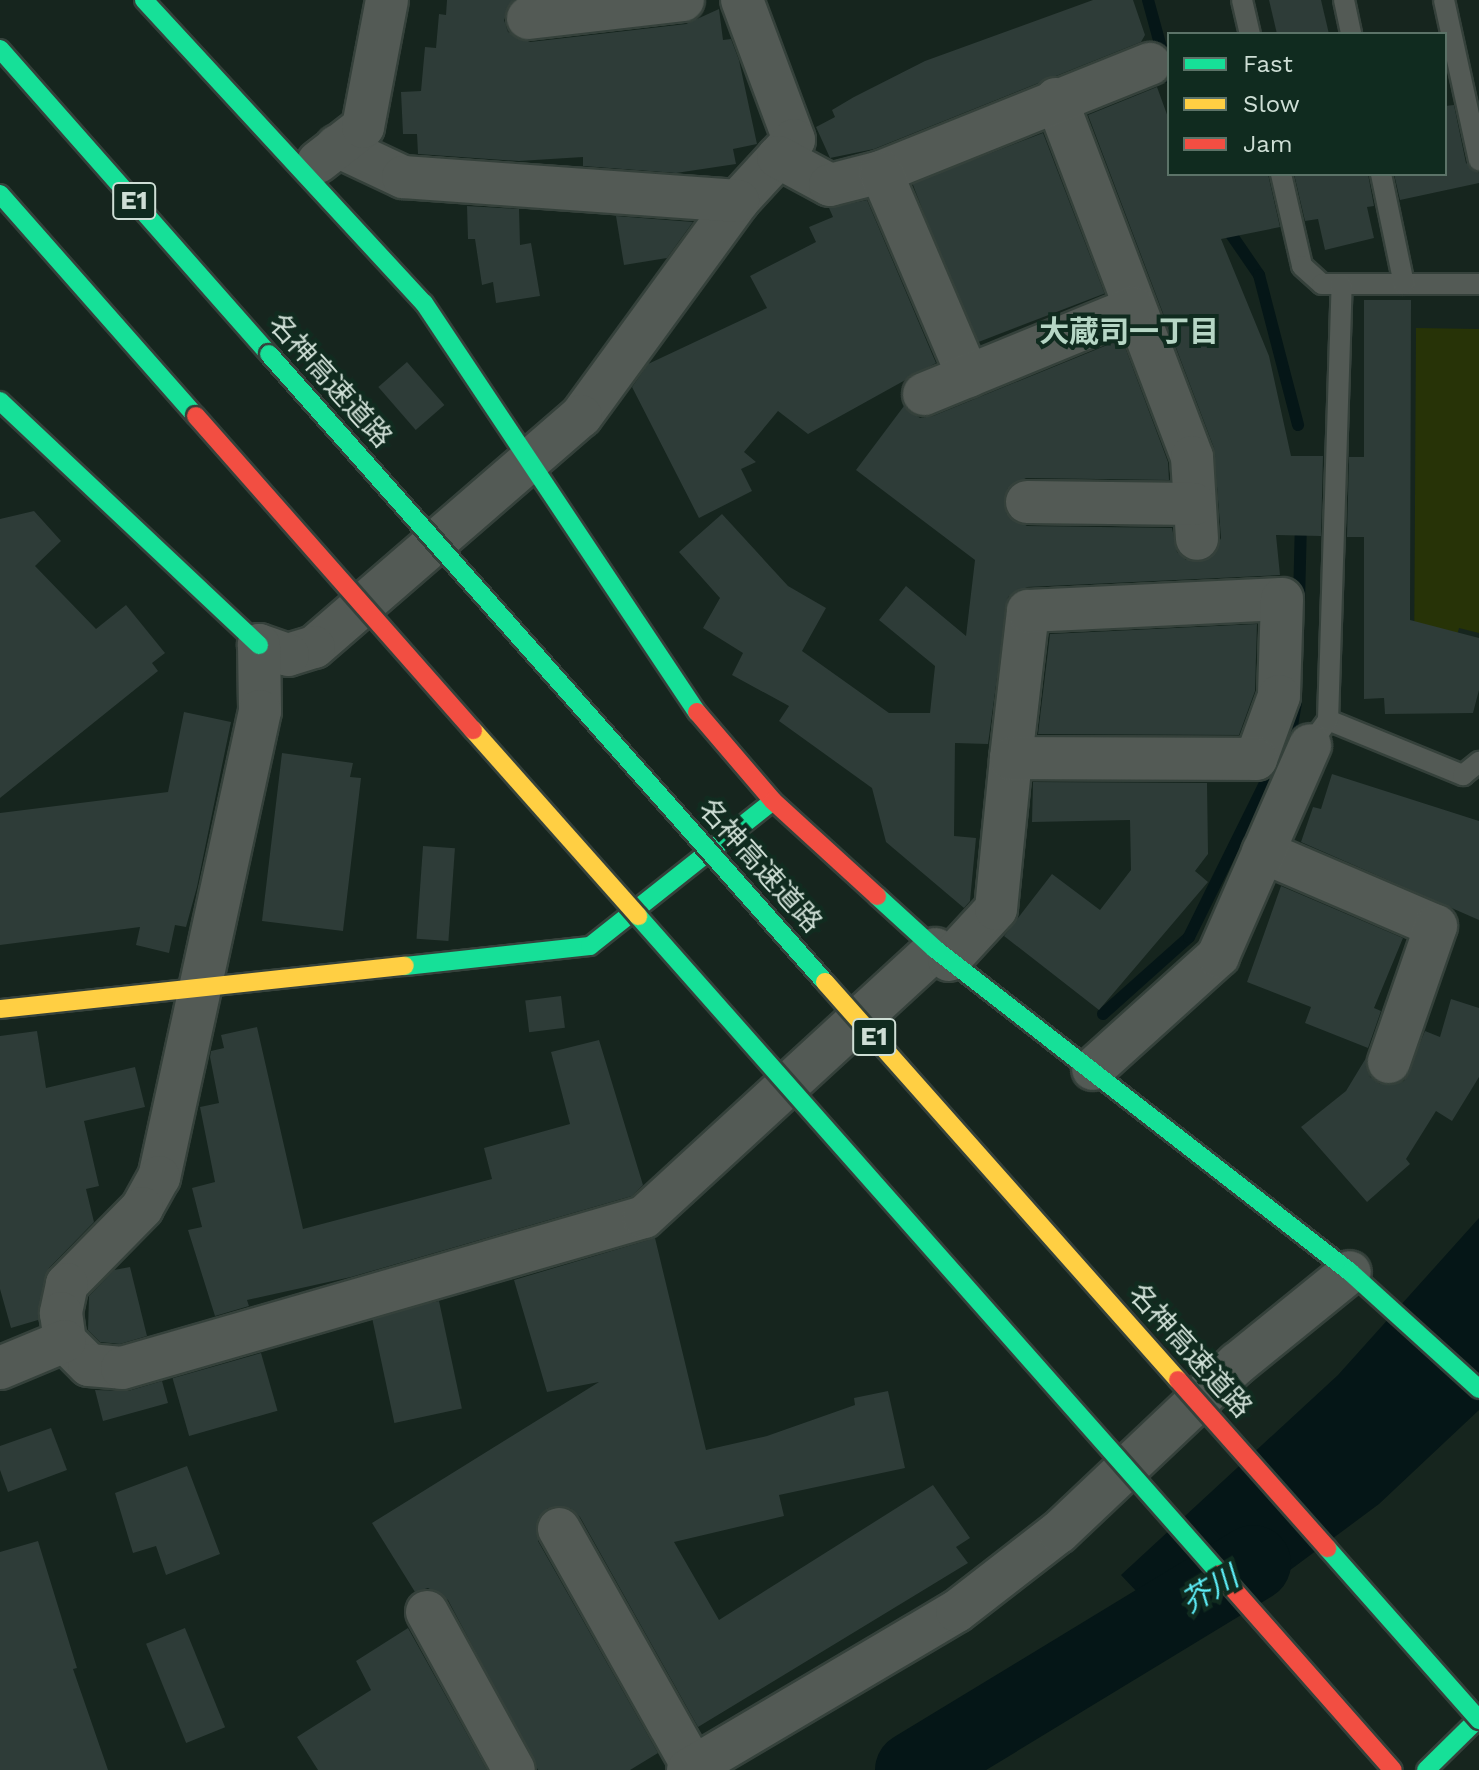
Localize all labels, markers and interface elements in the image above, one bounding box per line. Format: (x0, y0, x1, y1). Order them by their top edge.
legend (1167, 32, 1447, 176)
text: Fast (1243, 50, 1293, 78)
text: Slow (1243, 90, 1300, 118)
text: Jam (1243, 130, 1293, 158)
road number: E1 (112, 179, 156, 223)
street label: 名神高速道路 (261, 307, 399, 455)
district label: 大蔵司一丁目 (1039, 314, 1219, 350)
street label: 名神高速道路 (691, 792, 829, 940)
road number: E1 (852, 1015, 896, 1059)
street label: 名神高速道路 (1121, 1277, 1259, 1425)
water label: 芥川 (1175, 1559, 1245, 1621)

